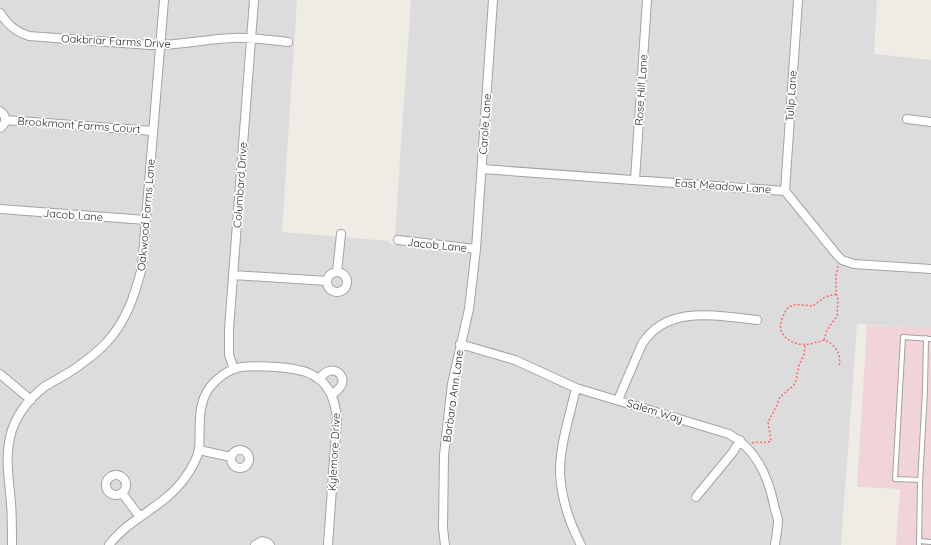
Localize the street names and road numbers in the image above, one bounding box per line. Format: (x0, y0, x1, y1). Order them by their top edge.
street label: Oakbriar Farms Drive (61, 31, 171, 51)
street label: Rose Hill Lane (632, 54, 650, 126)
street label: Tulip Lane (782, 70, 800, 122)
street label: Carole Lane (476, 93, 494, 155)
street label: Brookmont Farms Court (17, 114, 141, 136)
street label: Columbard Drive (230, 142, 250, 228)
street label: Oakwood Farms Lane (134, 158, 158, 272)
street label: East Meadow Lane (674, 176, 772, 196)
street label: Jacob Lane (43, 206, 103, 224)
street label: Jacob Lane (406, 235, 468, 255)
street label: Barbara Ann Lane (440, 349, 466, 443)
street label: Salem Way (625, 396, 685, 426)
street label: Kylemore Drive (325, 412, 343, 492)

